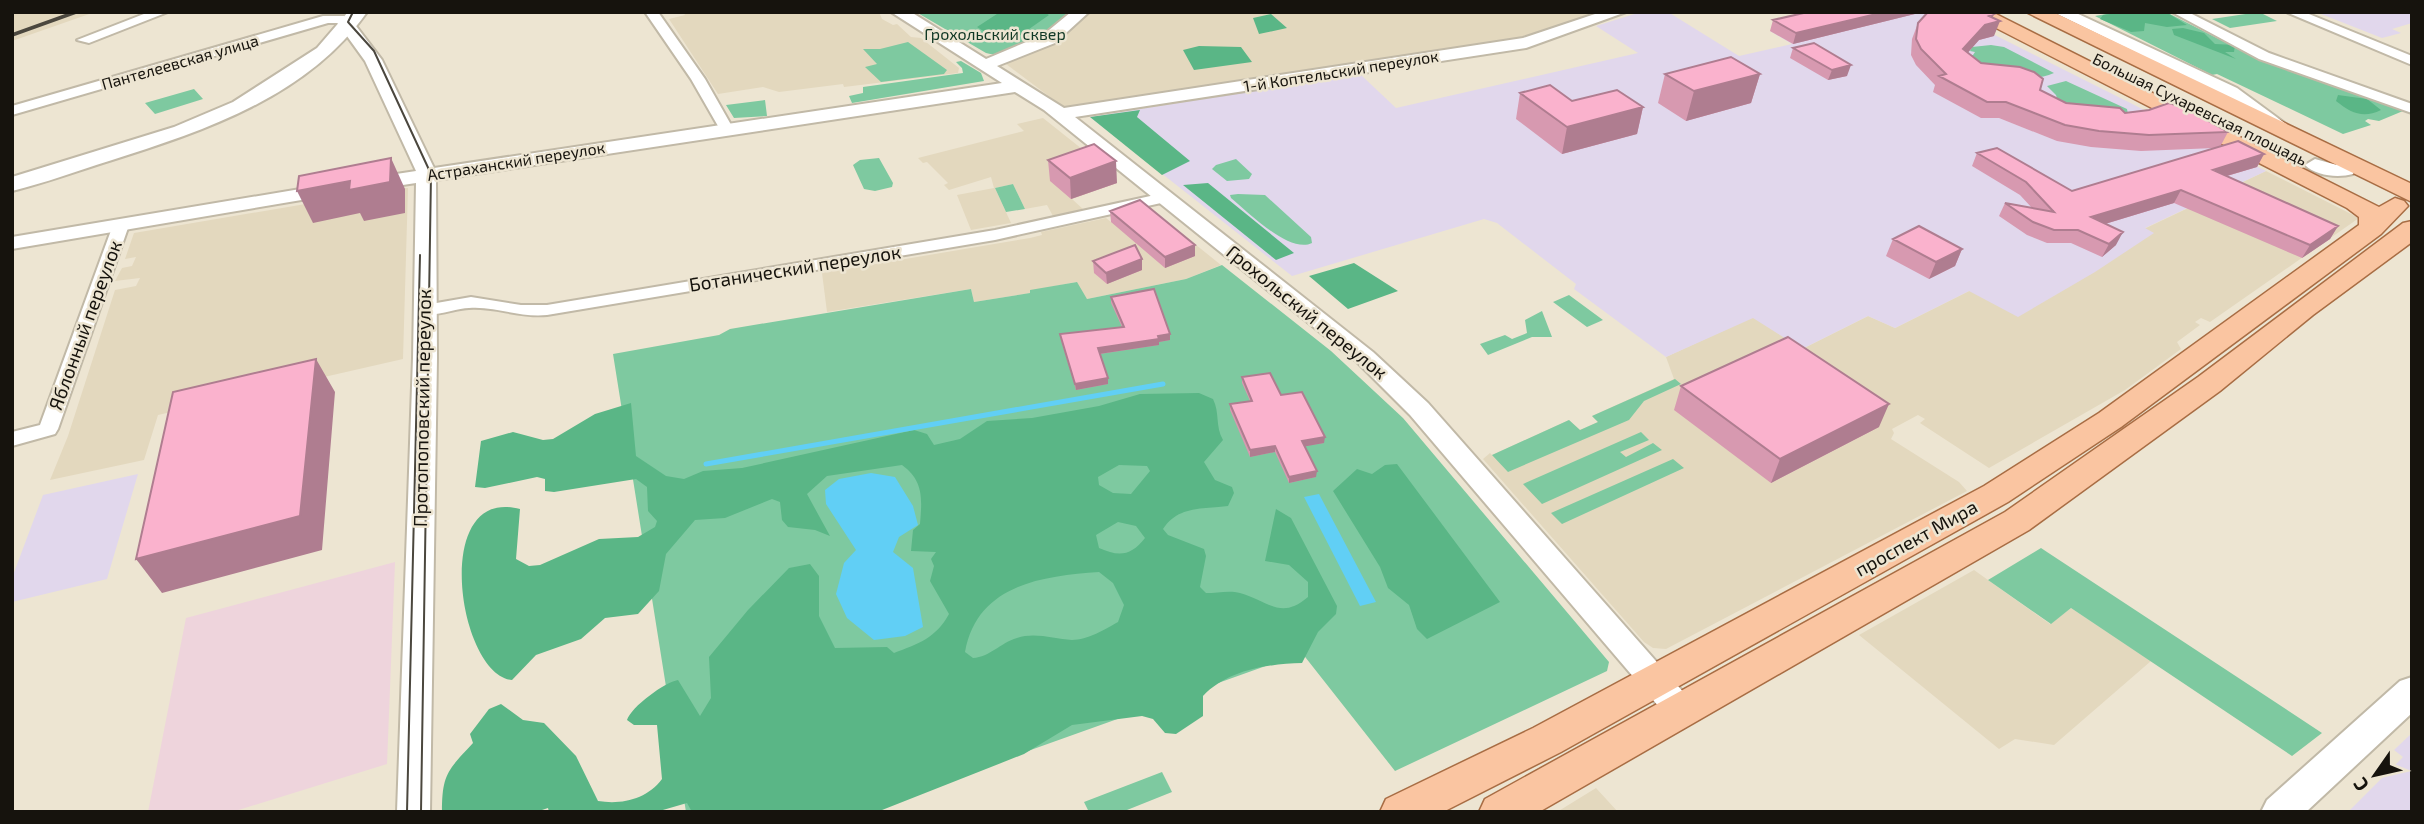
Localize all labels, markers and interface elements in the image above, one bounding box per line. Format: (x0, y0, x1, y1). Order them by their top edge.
park label: Грохольский сквер (924, 24, 1066, 43)
street label: Пантелеевская улица (99, 30, 261, 94)
street label: 1-й Коптельский переулок (1242, 46, 1440, 96)
street label: Большая Сухаревская площадь (2090, 48, 2310, 170)
street label: Астраханский переулок (426, 137, 607, 185)
street label: Яблонный переулок (43, 237, 127, 413)
street label: Ботанический переулок (687, 239, 903, 297)
street label: Грохольский переулок (1222, 240, 1392, 384)
street label: Протопоповский переулок (408, 289, 436, 527)
street label: проспект Мира (1850, 494, 1981, 581)
north arrow (2340, 740, 2410, 810)
text: С (2348, 774, 2373, 796)

